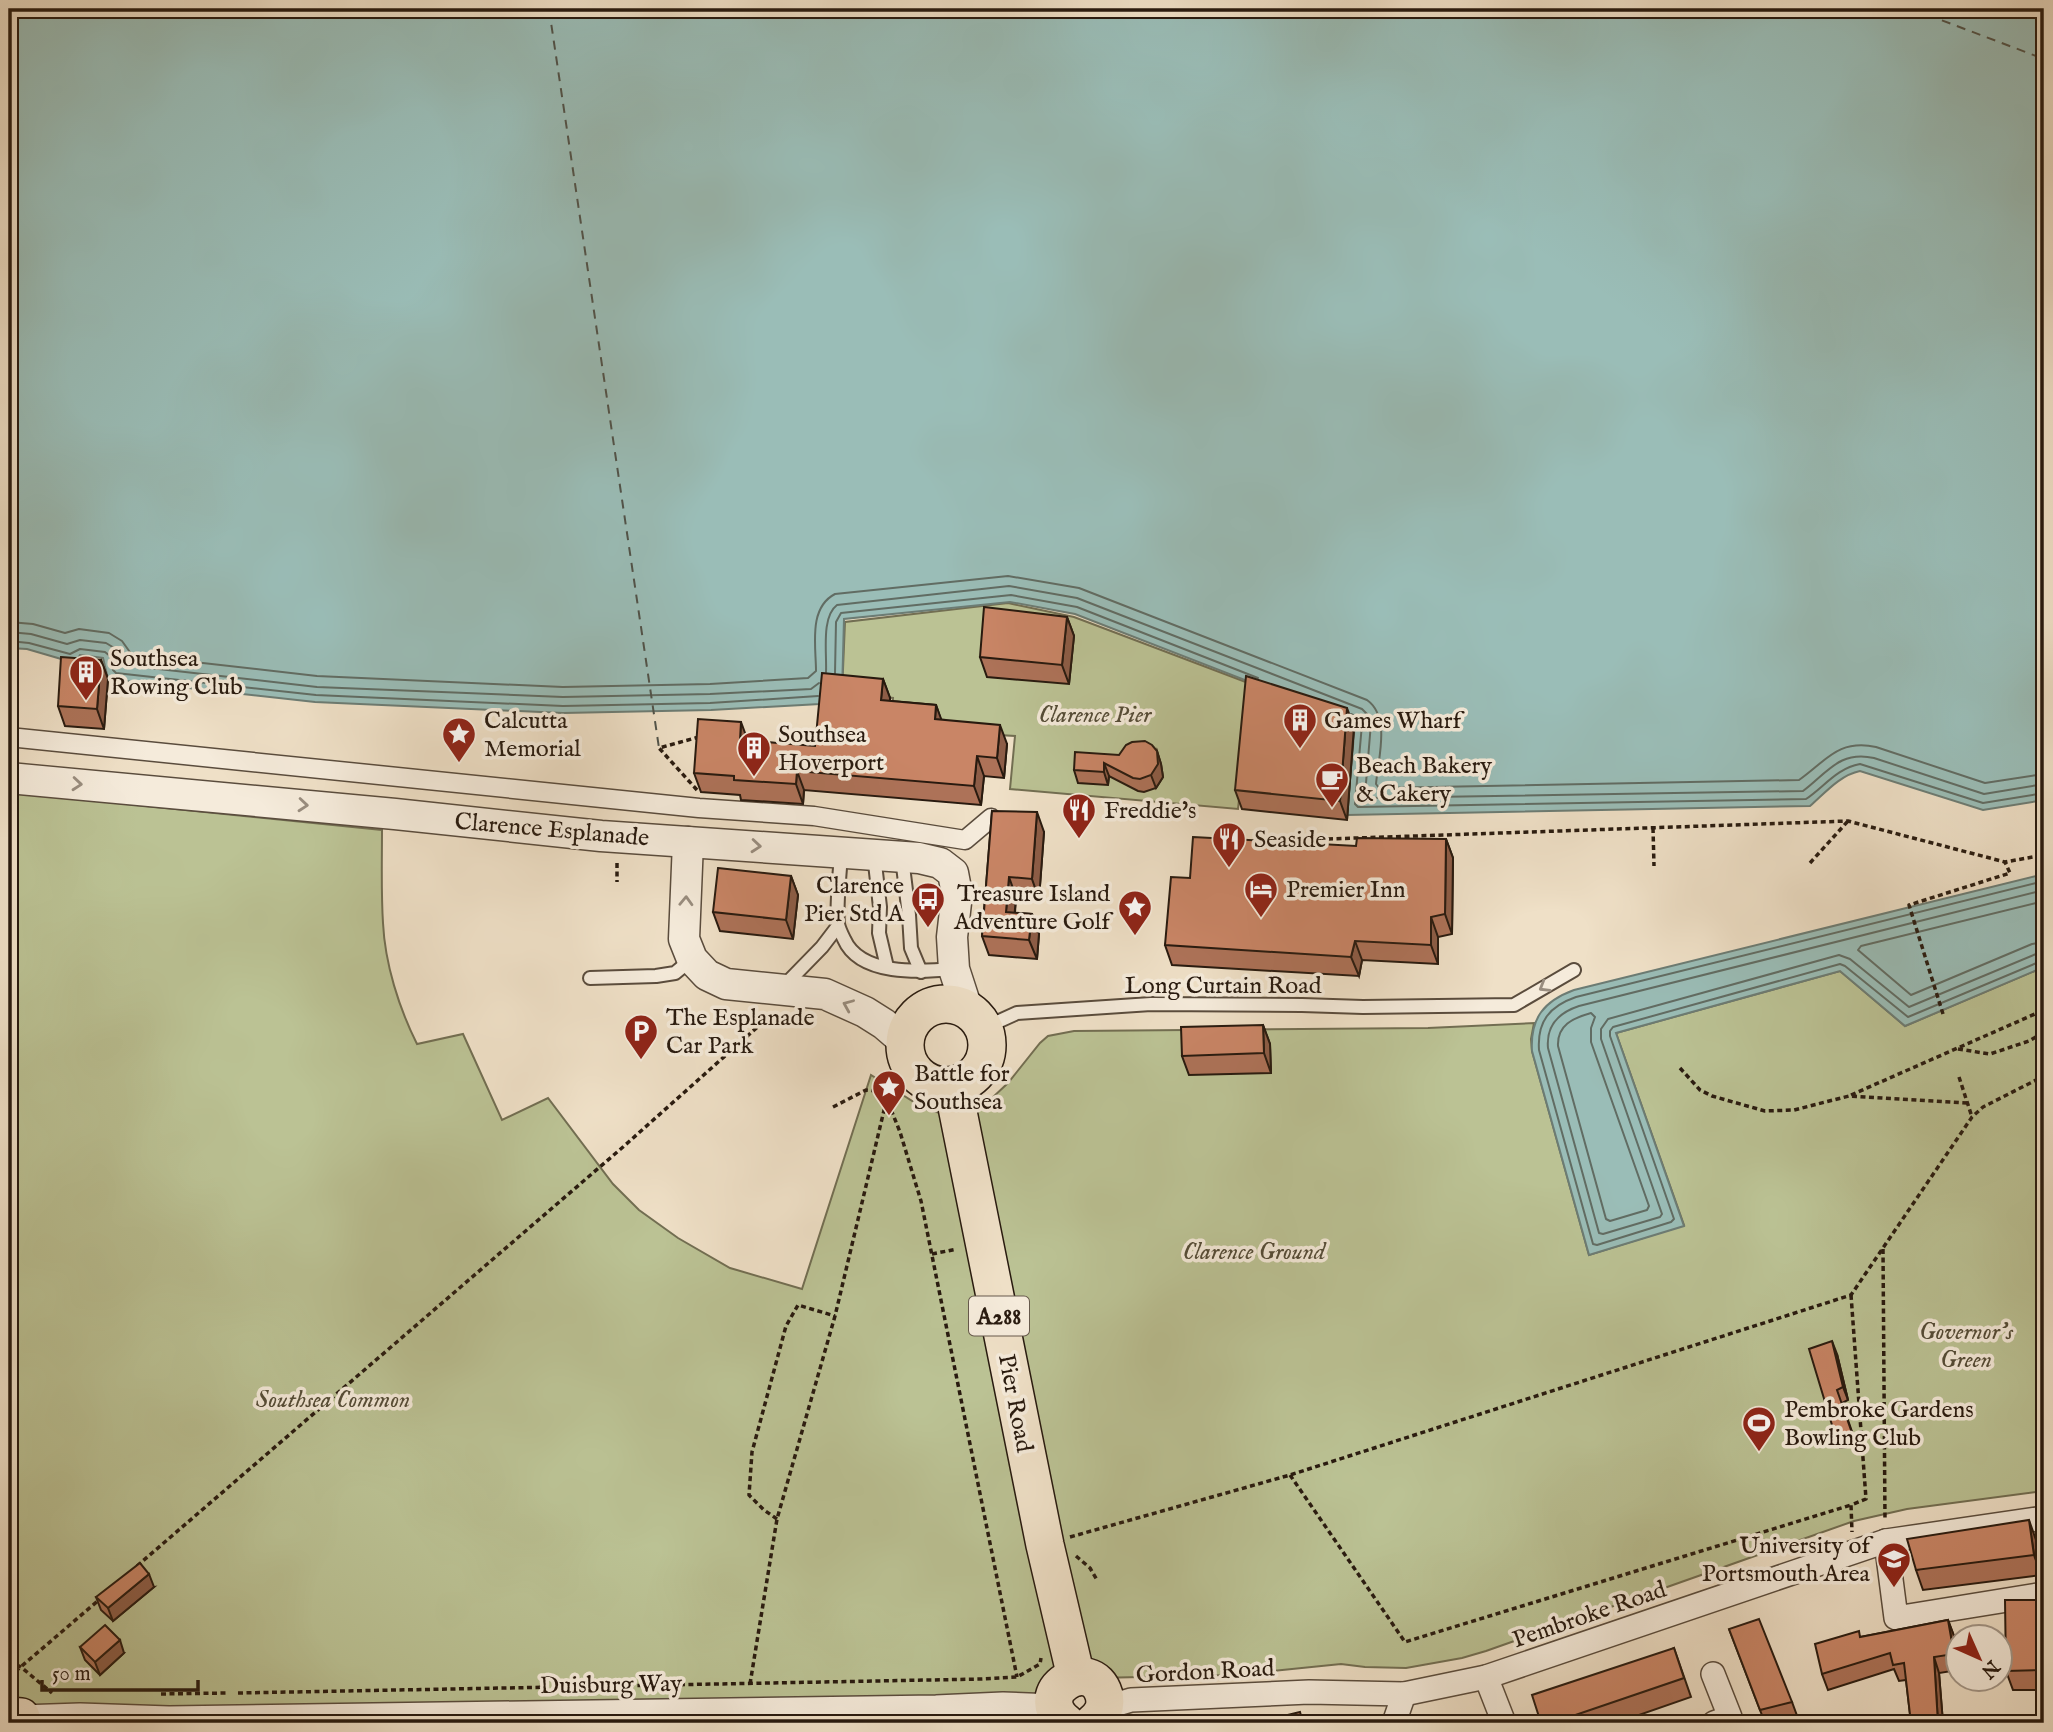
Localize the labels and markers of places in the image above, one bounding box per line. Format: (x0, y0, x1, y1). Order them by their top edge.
place label: Southsea Rowing Club (110, 644, 243, 703)
building icon: Southsea Rowing Club (67, 653, 105, 702)
building icon: Games Wharf (1281, 701, 1319, 750)
place label: Calcutta Memorial (484, 706, 581, 765)
place label: Games Wharf (1324, 706, 1465, 737)
place icon: Calcutta Memorial (440, 715, 478, 764)
place label: Southsea Hoverport (778, 720, 884, 779)
building icon: Southsea Hoverport (735, 729, 773, 778)
place label: Beach Bakery & Cakery (1356, 751, 1492, 810)
cafe icon: Beach Bakery & Cakery (1313, 760, 1351, 809)
restaurant icon: Freddie's (1060, 791, 1098, 840)
place label: Freddie's (1104, 796, 1197, 827)
restaurant icon: Seaside (1210, 820, 1248, 869)
place label: Seaside (1254, 825, 1326, 856)
hotel icon: Premier Inn (1242, 870, 1280, 919)
place label: Clarence Pier Std A (804, 871, 905, 930)
place label: Premier Inn (1286, 875, 1406, 906)
place label: Treasure Island Adventure Golf (953, 879, 1114, 938)
bus stop icon: Clarence Pier Std A (909, 880, 947, 929)
place icon: Treasure Island Adventure Golf (1116, 888, 1154, 937)
place label: The Esplanade Car Park (666, 1003, 814, 1062)
parking icon: The Esplanade Car Park (622, 1012, 660, 1061)
place label: Battle for Southsea (914, 1059, 1010, 1118)
place icon: Battle for Southsea (870, 1068, 908, 1117)
place label: Pembroke Gardens Bowling Club (1784, 1395, 1974, 1454)
sports icon: Pembroke Gardens Bowling Club (1740, 1404, 1778, 1453)
place label: University of Portsmouth Area (1702, 1531, 1874, 1590)
school or university icon: University of Portsmouth Area (1875, 1540, 1913, 1589)

